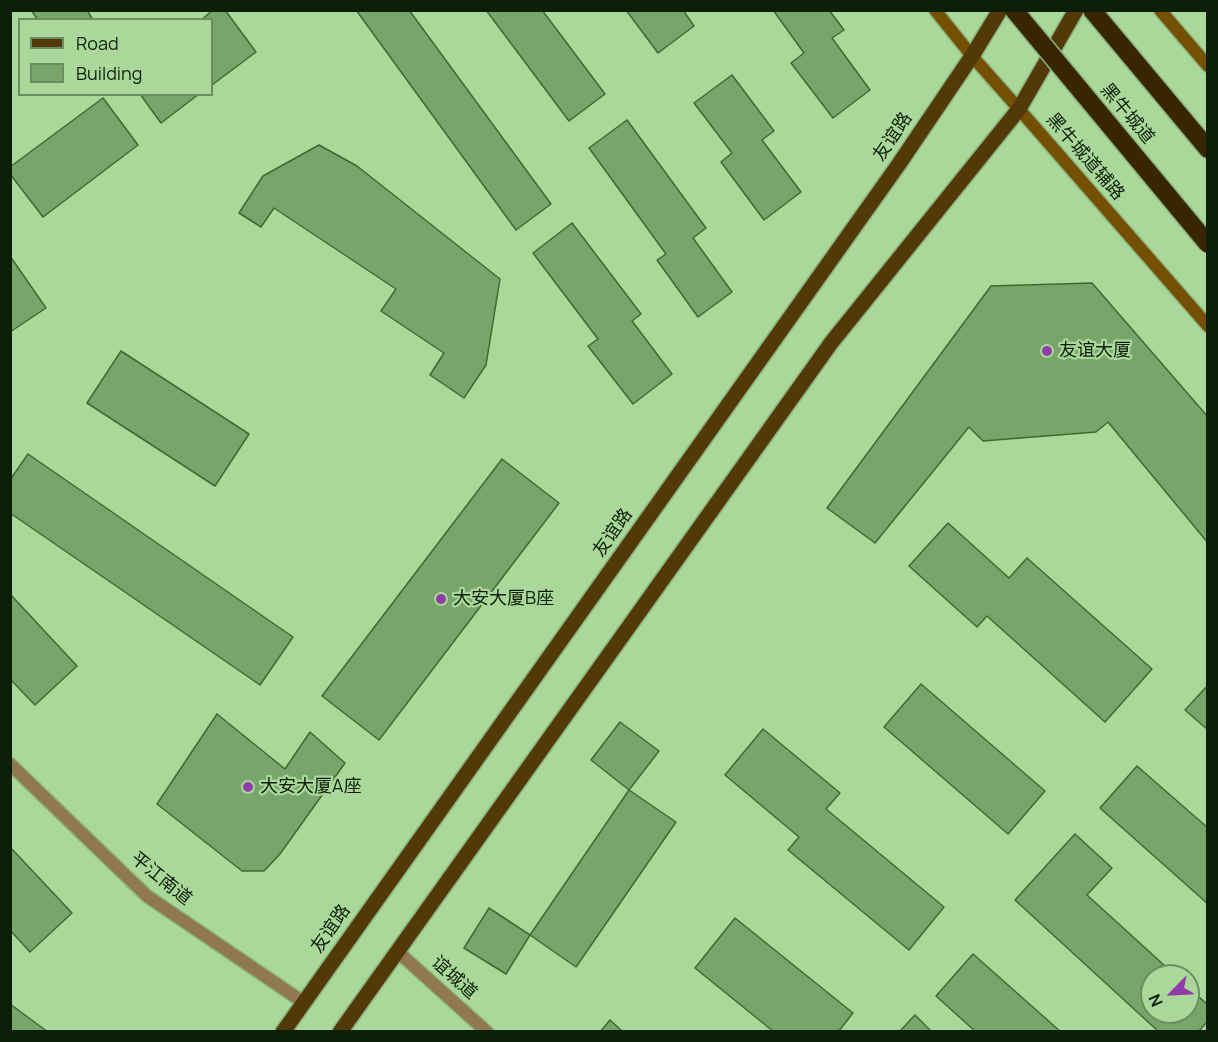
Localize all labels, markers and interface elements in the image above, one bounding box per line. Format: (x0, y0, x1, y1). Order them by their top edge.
legend (18, 18, 213, 96)
text: Road (76, 31, 119, 55)
text: Building (76, 61, 142, 85)
street label: 黑牛城道 (1096, 79, 1158, 149)
street label: 友谊路 (869, 109, 917, 165)
street label: 黑牛城道辅路 (1041, 109, 1129, 205)
place label: 友谊大厦 (1059, 340, 1131, 362)
marker: 友谊大厦 (1040, 344, 1054, 358)
street label: 友谊路 (589, 505, 637, 561)
place label: 大安大厦B座 (453, 588, 554, 610)
marker: 大安大厦B座 (434, 592, 448, 606)
place label: 大安大厦A座 (260, 776, 361, 798)
marker: 大安大厦A座 (241, 780, 255, 794)
street label: 平江南道 (126, 848, 196, 910)
street label: 友谊路 (307, 901, 355, 957)
street label: 谊城道 (427, 952, 481, 1004)
north arrow (1140, 964, 1200, 1024)
text: N (1143, 991, 1168, 1010)

